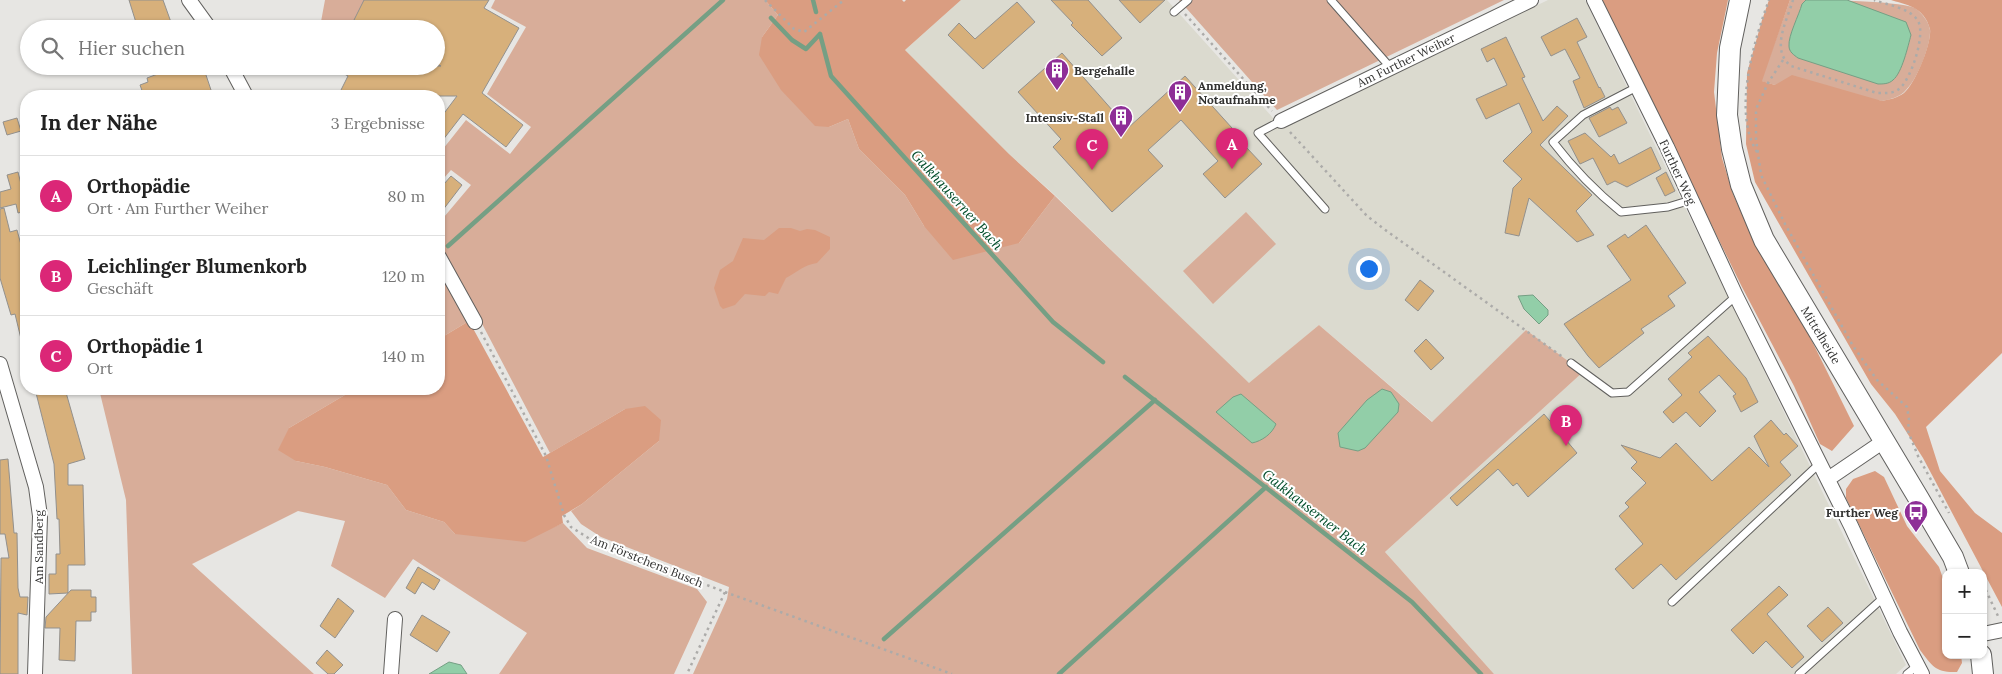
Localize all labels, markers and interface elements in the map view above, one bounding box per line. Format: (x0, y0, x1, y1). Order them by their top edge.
search box (20, 20, 445, 75)
street label: Am Further Weiher (1354, 29, 1458, 91)
icon: search (38, 34, 66, 62)
text: Hier suchen (78, 36, 185, 60)
building icon: Bergehalle (1044, 57, 1070, 91)
place label: Bergehalle (1074, 63, 1135, 78)
place label: Anmeldung, Notaufnahme (1198, 78, 1276, 107)
building icon: Anmeldung, Notaufnahme (1167, 79, 1193, 113)
building icon: Intensiv-Stall (1108, 104, 1134, 138)
text: In der Nähe (40, 109, 157, 136)
place label: Intensiv-Stall (1025, 110, 1104, 125)
text: 3 Ergebnisse (331, 113, 425, 133)
pin: A (1216, 128, 1248, 169)
pin: C (1076, 129, 1108, 170)
street label: Further Weg (1656, 137, 1700, 207)
water label: Galkhauserner Bach (907, 146, 1007, 254)
text: Orthopädie (87, 174, 190, 198)
text: A (51, 186, 61, 206)
text: 80 m (388, 186, 425, 206)
text: Ort · Am Further Weiher (87, 198, 268, 218)
text: Leichlinger Blumenkorb (87, 254, 307, 278)
your location (1356, 256, 1382, 282)
text: B (51, 266, 61, 286)
text: 120 m (382, 266, 425, 286)
text: Geschäft (87, 278, 153, 298)
street label: Mittelheide (1798, 303, 1844, 367)
text: Orthopädie 1 (87, 334, 203, 358)
text: C (50, 346, 62, 366)
text: 140 m (382, 346, 425, 366)
text: Ort (87, 358, 113, 378)
pin: B (1550, 405, 1582, 446)
water label: Galkhauserner Bach (1259, 465, 1371, 559)
bus stop icon: Further Weg (1903, 499, 1929, 533)
place label: Further Weg (1826, 505, 1899, 520)
street label: Am Sandberg (31, 510, 46, 585)
street label: Am Förstchens Busch (588, 531, 705, 590)
map controls (1942, 569, 1987, 659)
button: + (1942, 569, 1987, 614)
button: − (1942, 614, 1987, 659)

